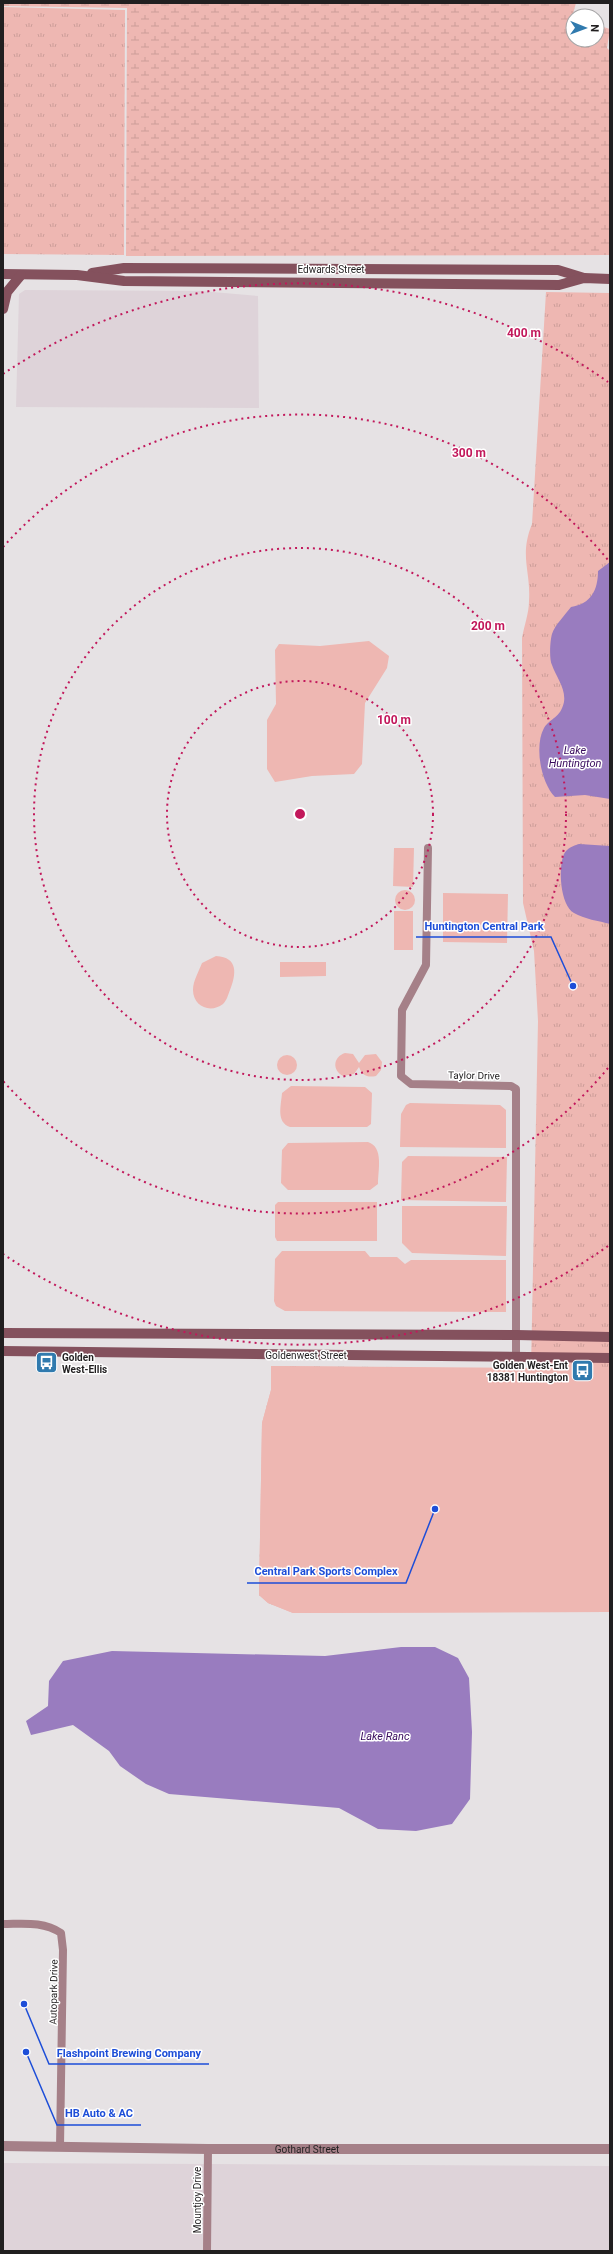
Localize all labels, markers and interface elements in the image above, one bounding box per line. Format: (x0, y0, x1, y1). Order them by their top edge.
north arrow (565, 8, 605, 48)
text: N (588, 24, 601, 32)
street label: Edwards Street (297, 264, 365, 275)
text: 400 m (507, 326, 541, 340)
text: 300 m (452, 446, 486, 460)
text: 200 m (471, 619, 505, 633)
text: 100 m (377, 713, 411, 727)
water label: Lake Huntington (549, 744, 601, 770)
centre of rings (293, 807, 307, 821)
callout: Huntington Central Park (416, 914, 551, 937)
text: Huntington Central Park (424, 920, 544, 933)
street label: Taylor Drive (448, 1070, 500, 1081)
bus stop icon: Golden West-Ellis (34, 1350, 60, 1376)
street label: Goldenwest Street (265, 1350, 347, 1361)
place label: Golden West-Ellis (62, 1352, 107, 1375)
bus stop icon: Golden West-Ent 18381 Huntington (570, 1358, 596, 1384)
place label: Golden West-Ent 18381 Huntington (487, 1360, 569, 1383)
callout: Central Park Sports Complex (247, 1560, 406, 1583)
text: Central Park Sports Complex (254, 1565, 398, 1578)
water label: Lake Ranc (360, 1730, 410, 1743)
street label: Autopark Drive (47, 1959, 60, 2025)
callout: Flashpoint Brewing Company (49, 2041, 209, 2064)
text: Flashpoint Brewing Company (57, 2047, 202, 2060)
callout: HB Auto & AC (57, 2102, 141, 2125)
text: HB Auto & AC (65, 2107, 133, 2120)
street label: Gothard Street (275, 2144, 339, 2155)
street label: Mountjoy Drive (192, 2167, 203, 2233)

